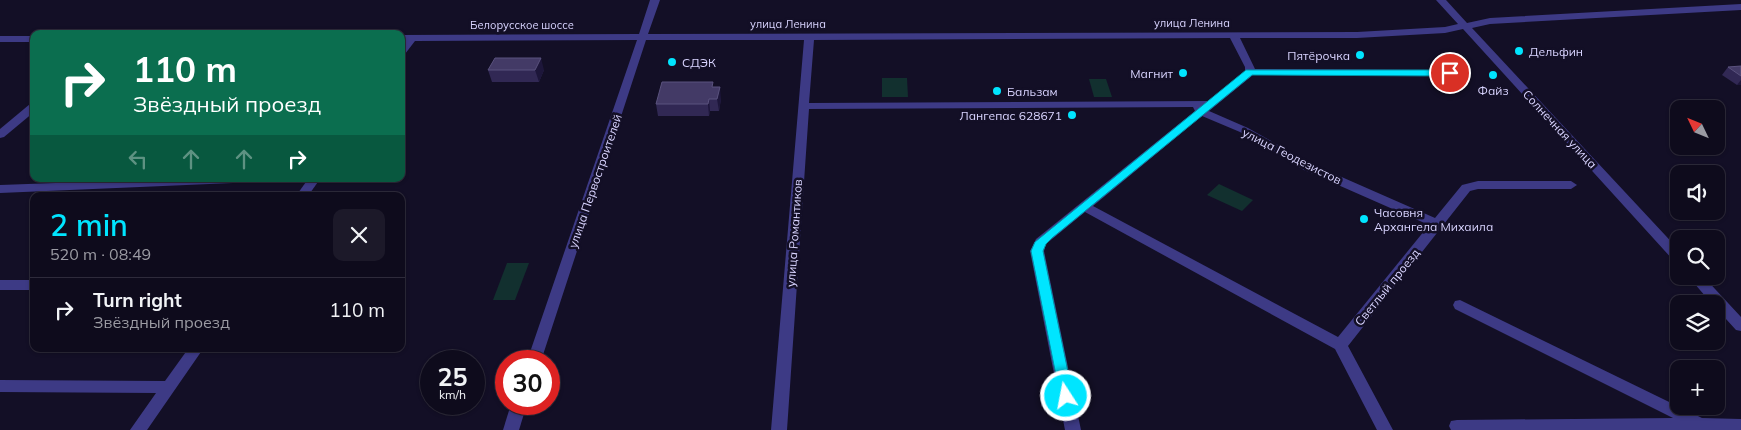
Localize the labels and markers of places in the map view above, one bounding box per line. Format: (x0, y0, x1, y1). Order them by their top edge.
place label: Дельфин (1529, 44, 1583, 59)
marker: Дельфин (1513, 45, 1525, 57)
place label: Пятёрочка (1287, 48, 1350, 63)
marker: Пятёрочка (1354, 49, 1366, 61)
pin (1429, 52, 1471, 94)
place label: СДЭК (682, 55, 716, 70)
marker: СДЭК (666, 56, 678, 68)
place label: Магнит (1130, 66, 1174, 81)
marker: Магнит (1177, 67, 1189, 79)
marker: Файз (1487, 69, 1499, 81)
place label: Файз (1478, 83, 1508, 98)
place label: Бальзам (1007, 84, 1058, 99)
marker: Бальзам (991, 85, 1003, 97)
place label: Лангепас 628671 (960, 108, 1062, 123)
marker: Лангепас 628671 (1066, 109, 1078, 121)
place label: Часовня Архангела Михаила (1374, 205, 1493, 234)
marker: Часовня Архангела Михаила (1358, 213, 1370, 225)

